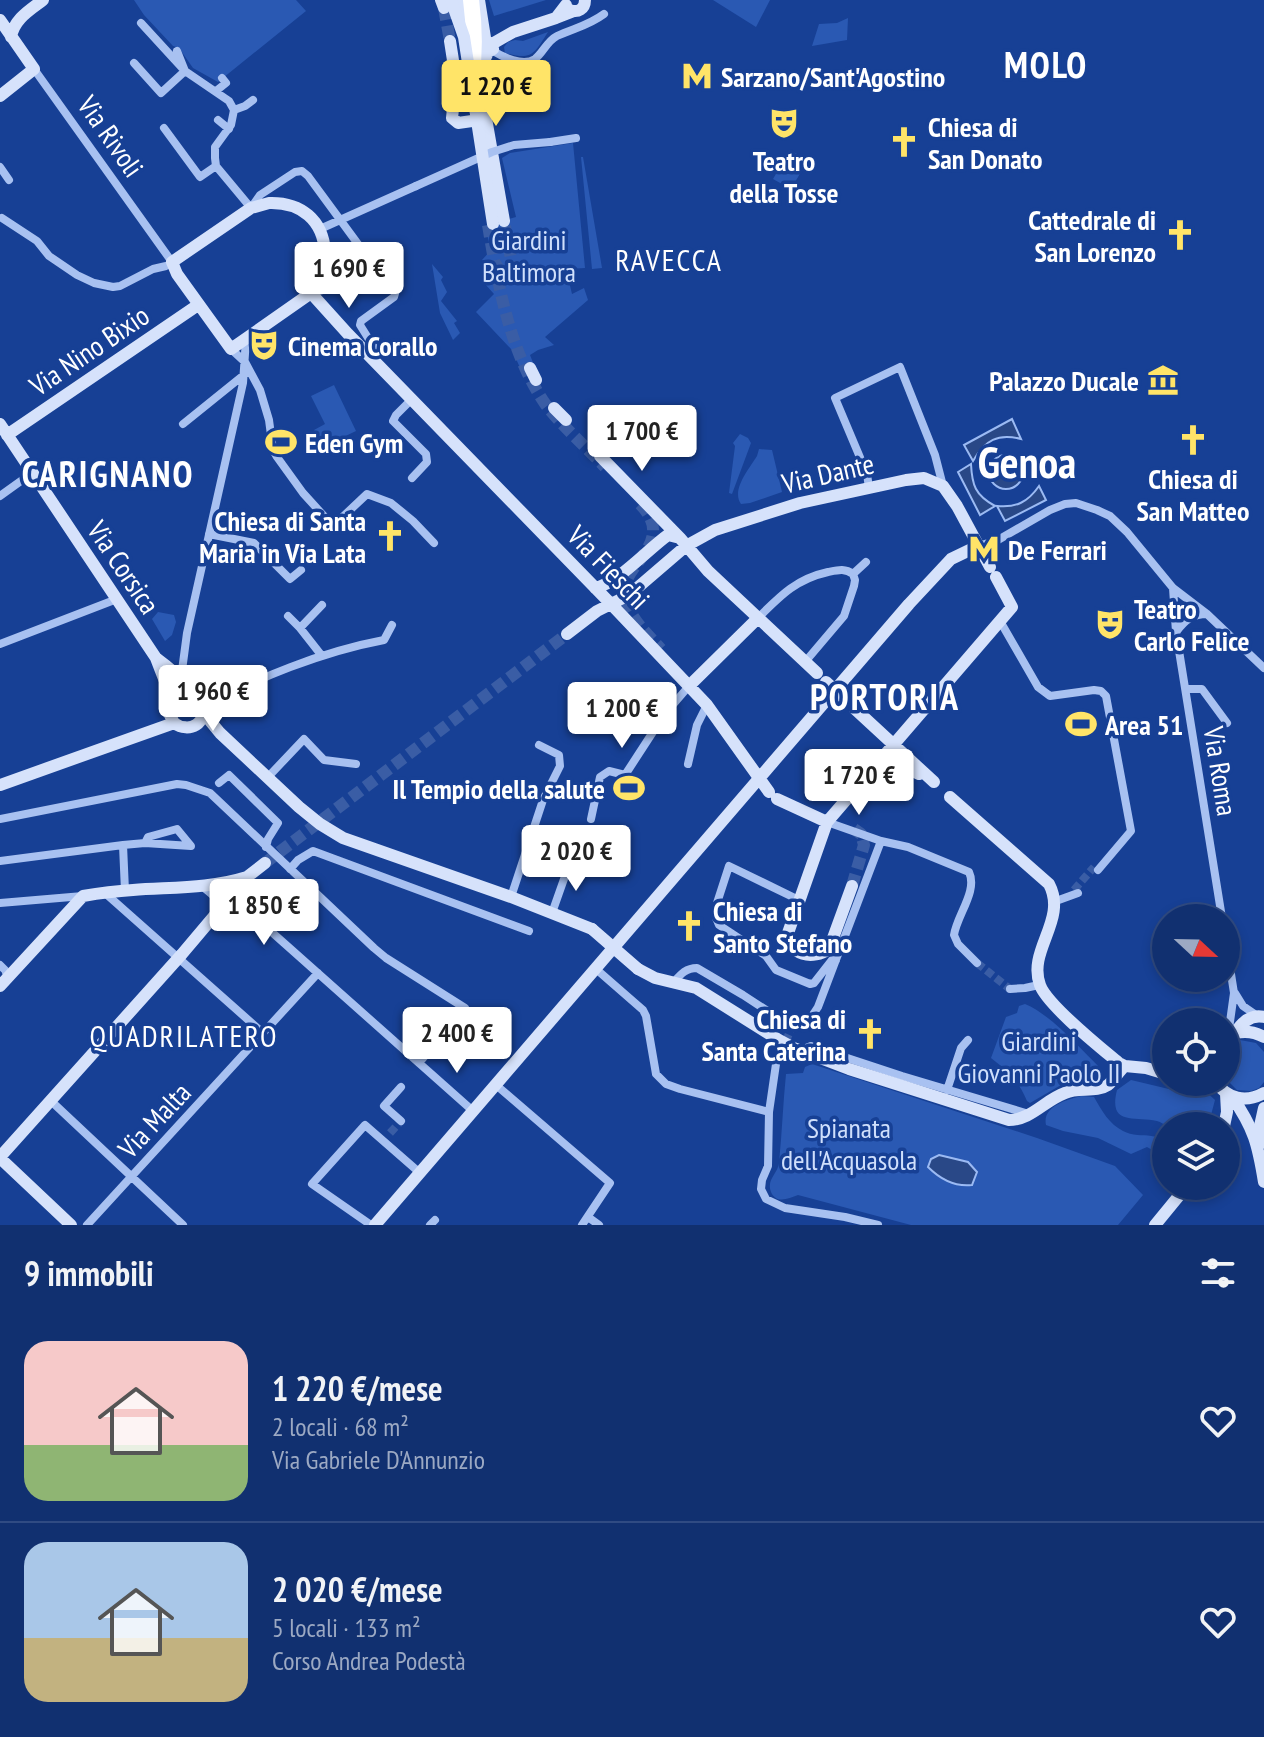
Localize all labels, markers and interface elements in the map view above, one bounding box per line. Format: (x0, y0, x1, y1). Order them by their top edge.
district label: MOLO (1004, 41, 1088, 88)
place label: Sarzano/Sant'Agostino (721, 58, 945, 95)
metro station icon: Sarzano/Sant'Agostino (680, 59, 714, 93)
pin: 1 220 € (422, 60, 570, 128)
text: 1 220 € (460, 69, 532, 102)
street label: Via Rivoli (69, 87, 152, 184)
theatre icon: Teatro della Tosse (767, 106, 801, 140)
place label: Chiesa di San Donato (928, 108, 1042, 177)
church icon: Chiesa di San Donato (887, 125, 921, 159)
place label: Teatro della Tosse (730, 142, 838, 211)
place label: Cattedrale di San Lorenzo (1028, 201, 1156, 270)
church icon: Cattedrale di San Lorenzo (1163, 218, 1197, 252)
park label: Giardini Baltimora (482, 221, 576, 290)
district label: RAVECCA (615, 240, 723, 279)
pin: 1 690 € (275, 242, 423, 310)
text: 1 690 € (313, 251, 385, 284)
street label: Via Nino Bixio (21, 296, 156, 404)
place label: Cinema Corallo (288, 327, 437, 364)
theatre icon: Cinema Corallo (247, 328, 281, 362)
place label: Palazzo Ducale (989, 362, 1139, 399)
museum icon: Palazzo Ducale (1146, 363, 1180, 397)
pin: 1 700 € (568, 405, 716, 473)
text: 1 700 € (606, 414, 678, 447)
church icon: Chiesa di San Matteo (1176, 423, 1210, 457)
place label: Eden Gym (305, 424, 403, 461)
sports icon: Eden Gym (264, 425, 298, 459)
district label: Genoa (978, 433, 1076, 490)
street label: Via Dante (777, 444, 878, 502)
district label: CARIGNANO (22, 450, 194, 497)
place label: Chiesa di San Matteo (1137, 460, 1249, 529)
place label: Chiesa di Santa Maria in Via Lata (199, 502, 366, 571)
street label: Via Corsica (79, 512, 169, 621)
street label: Via Fieschi (559, 516, 658, 617)
church icon: Chiesa di Santa Maria in Via Lata (373, 519, 407, 553)
place label: De Ferrari (1008, 531, 1107, 568)
metro station icon: De Ferrari (967, 532, 1001, 566)
place label: Teatro Carlo Felice (1134, 590, 1250, 659)
theatre icon: Teatro Carlo Felice (1093, 607, 1127, 641)
pin: 1 960 € (139, 665, 287, 733)
district label: PORTORIA (810, 673, 960, 720)
text: 1 960 € (177, 674, 249, 707)
pin: 1 200 € (548, 682, 696, 750)
text: 1 200 € (586, 691, 658, 724)
place label: Area 51 (1104, 706, 1183, 743)
sports icon: Area 51 (1064, 707, 1098, 741)
street label: Via Roma (1196, 723, 1246, 818)
pin: 1 720 € (785, 749, 933, 817)
text: 1 720 € (823, 758, 895, 791)
place label: Il Tempio della salute (393, 770, 605, 807)
sports icon: Il Tempio della salute (612, 771, 646, 805)
pin: 2 020 € (502, 825, 650, 893)
text: 2 020 € (540, 834, 612, 867)
pin: 1 850 € (190, 879, 338, 947)
text: 1 850 € (228, 888, 300, 921)
place label: Chiesa di Santo Stefano (713, 892, 852, 961)
north arrow (1152, 904, 1240, 992)
map controls (1152, 904, 1240, 1200)
church icon: Chiesa di Santo Stefano (672, 909, 706, 943)
place label: Chiesa di Santa Caterina (702, 1000, 846, 1069)
pin: 2 400 € (383, 1007, 531, 1075)
button: locate (1152, 1008, 1240, 1096)
district label: QUADRILATERO (90, 1016, 278, 1055)
text: 2 400 € (421, 1016, 493, 1049)
church icon: Chiesa di Santa Caterina (853, 1017, 887, 1051)
park label: Giardini Giovanni Paolo II (957, 1022, 1121, 1091)
street label: Via Malta (109, 1074, 198, 1166)
park label: Spianata dell'Acquasola (781, 1109, 917, 1178)
button: layers (1152, 1112, 1240, 1200)
text: 9 immobili (24, 1251, 154, 1295)
icon: filters (1196, 1251, 1240, 1295)
text: 1 220 €/mese (272, 1366, 443, 1410)
icon: home (88, 1373, 184, 1469)
icon: heart (1196, 1399, 1240, 1443)
text: 2 locali · 68 m² (272, 1410, 409, 1443)
text: Via Gabriele D'Annunzio (272, 1443, 485, 1476)
text: 2 020 €/mese (272, 1567, 443, 1611)
icon: home (88, 1574, 184, 1670)
icon: heart (1196, 1600, 1240, 1644)
text: 5 locali · 133 m² (272, 1611, 421, 1644)
text: Corso Andrea Podestà (272, 1644, 466, 1677)

